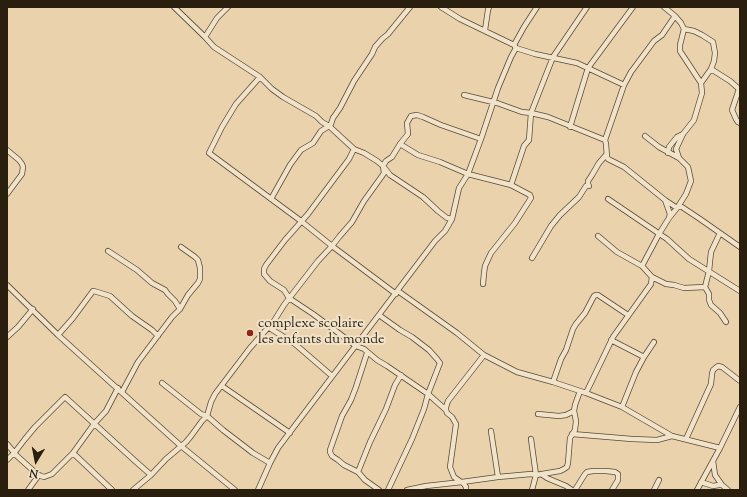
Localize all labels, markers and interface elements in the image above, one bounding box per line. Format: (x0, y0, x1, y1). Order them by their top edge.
place label: complexe scolaire les enfants du monde (258, 317, 385, 350)
marker: complexe scolaire les enfants du monde (245, 328, 255, 338)
north arrow (16, 441, 56, 481)
text: N (28, 464, 40, 481)

